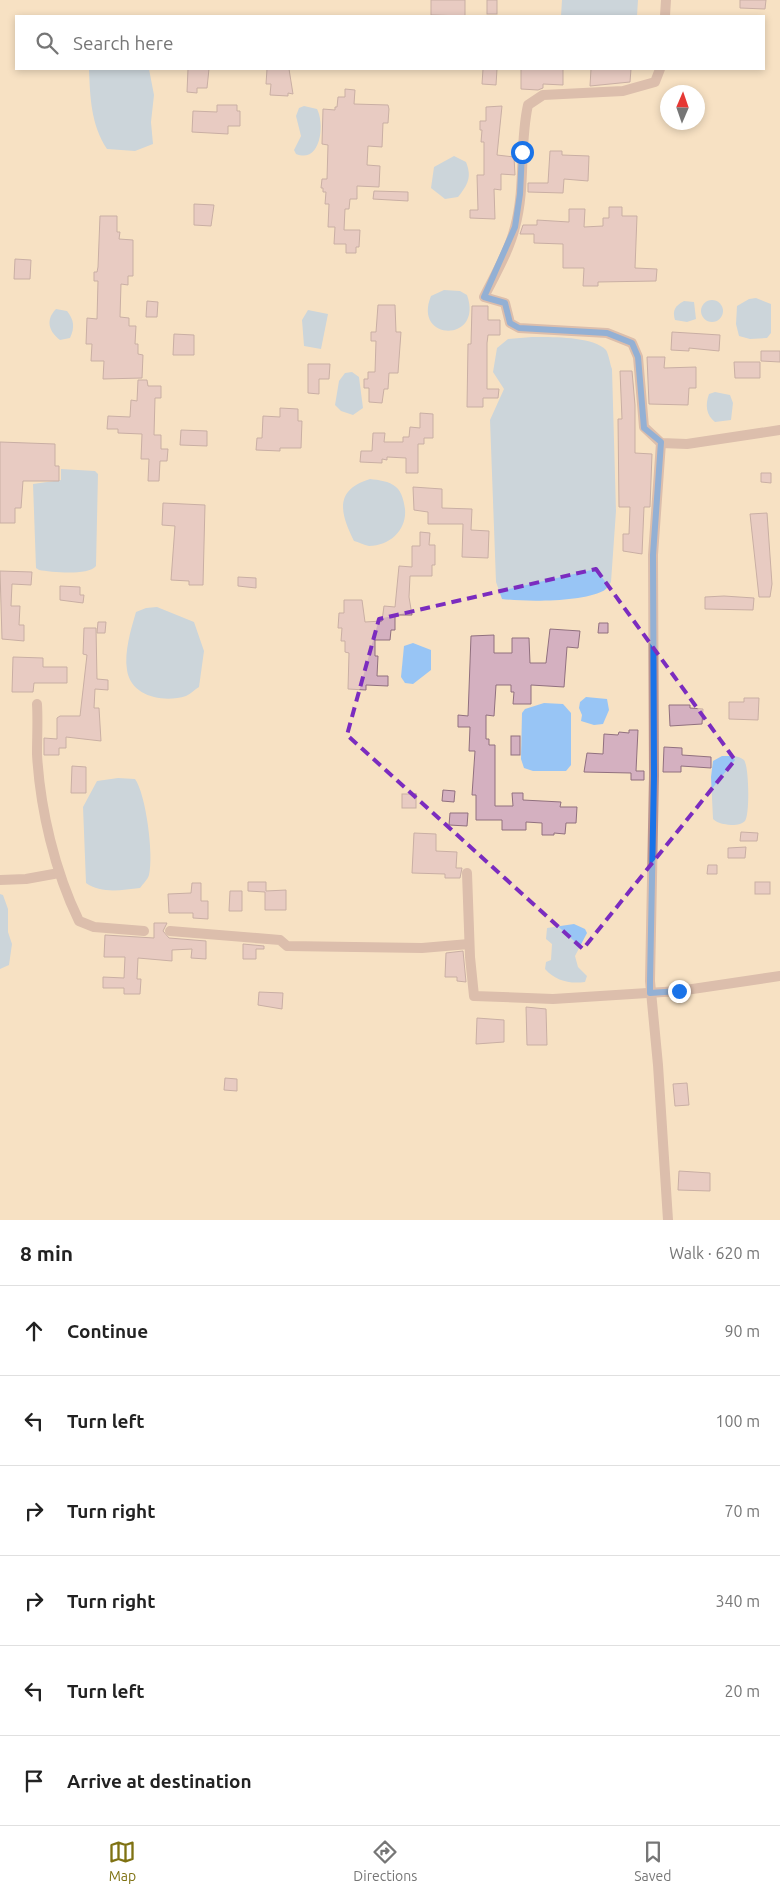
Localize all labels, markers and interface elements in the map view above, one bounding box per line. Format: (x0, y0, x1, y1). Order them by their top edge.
search box (15, 15, 765, 70)
icon: search (33, 29, 61, 57)
text: Search here (73, 32, 173, 54)
north arrow (660, 85, 705, 130)
route start (511, 141, 534, 164)
route end (668, 980, 691, 1003)
text: 8 min (20, 1241, 73, 1265)
text: Walk · 620 m (669, 1244, 760, 1262)
icon: ahead (20, 1317, 48, 1345)
text: Continue (67, 1320, 148, 1342)
text: 90 m (724, 1322, 760, 1340)
icon: left (20, 1407, 48, 1435)
text: Turn left (67, 1410, 145, 1432)
text: 100 m (715, 1412, 760, 1430)
icon: right (20, 1497, 48, 1525)
text: Turn right (67, 1500, 155, 1522)
text: 70 m (724, 1502, 760, 1520)
icon: right (20, 1587, 48, 1615)
text: Turn right (67, 1590, 155, 1612)
text: 340 m (715, 1592, 760, 1610)
icon: left (20, 1677, 48, 1705)
text: Turn left (67, 1680, 145, 1702)
text: 20 m (724, 1682, 760, 1700)
icon: arrive (20, 1767, 48, 1795)
text: Arrive at destination (67, 1770, 252, 1792)
tab: Map (108, 1838, 136, 1884)
tab: Directions (353, 1838, 417, 1884)
tab: Saved (634, 1838, 672, 1884)

